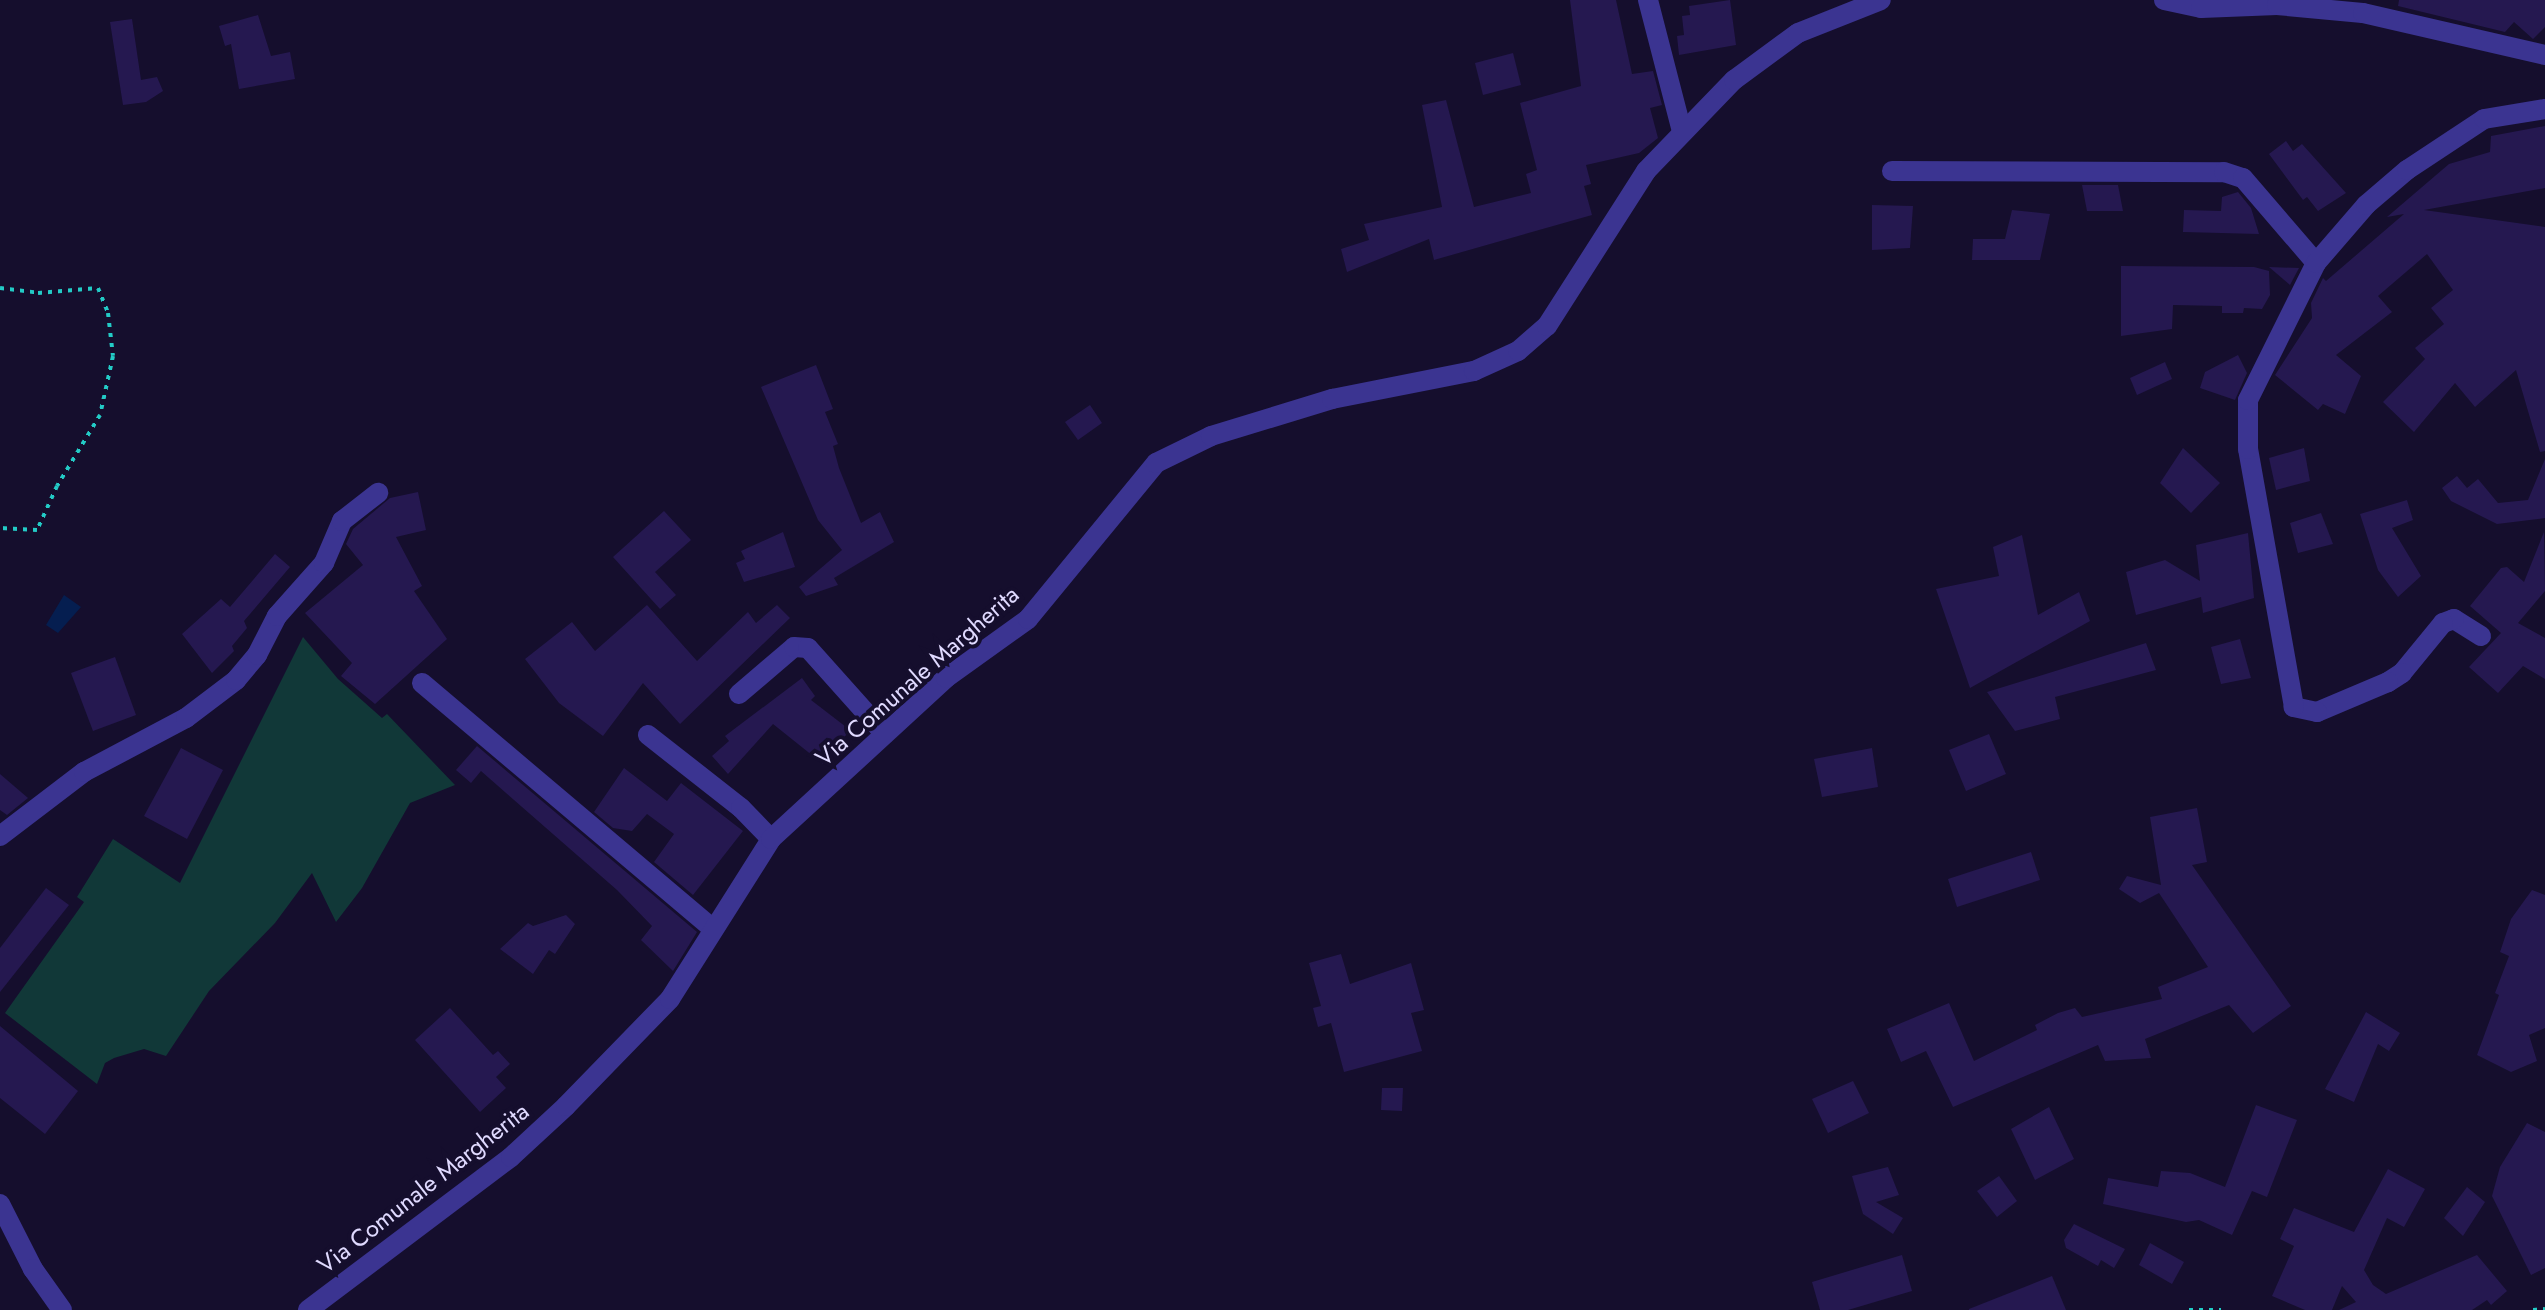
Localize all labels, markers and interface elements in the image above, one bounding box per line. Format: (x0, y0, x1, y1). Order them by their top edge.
street label: Via Comunale Margherita (809, 580, 1025, 772)
street label: Via Comunale Margherita (312, 1097, 534, 1279)

